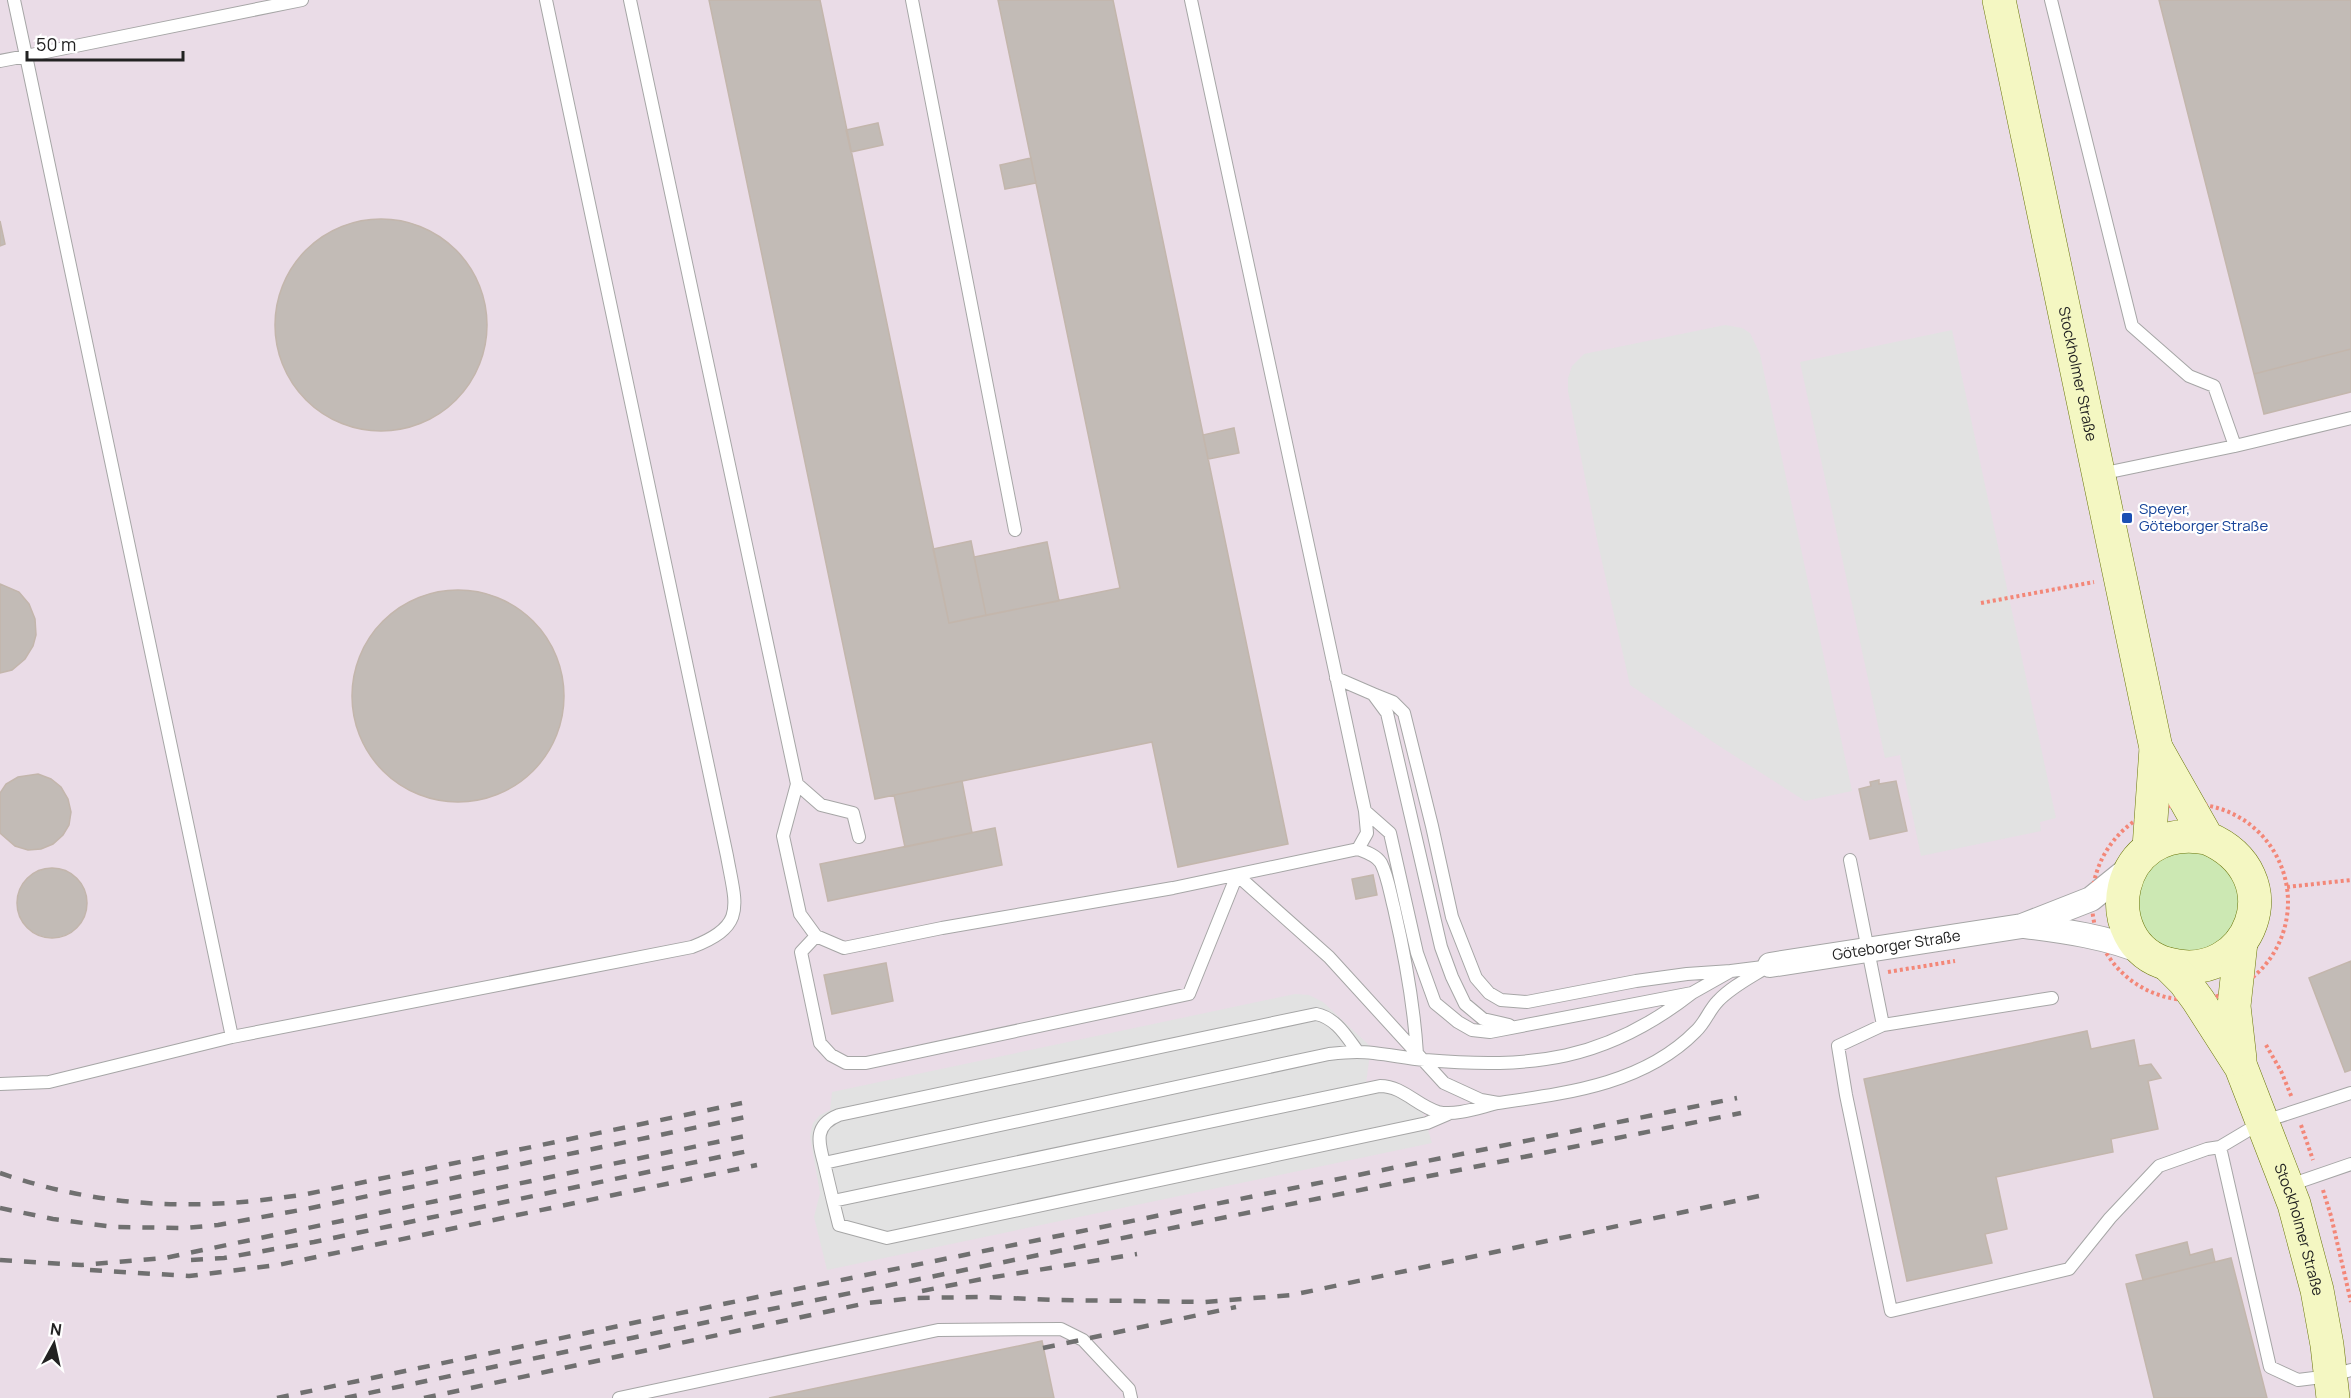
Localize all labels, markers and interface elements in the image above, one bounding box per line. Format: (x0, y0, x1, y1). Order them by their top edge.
scale bar (27, 24, 183, 62)
text: 50 m (36, 32, 76, 56)
street label: Stockholmer Straße (2054, 304, 2102, 443)
place label: Speyer, Göteborger Straße (2139, 498, 2269, 536)
marker: Speyer, Göteborger Straße (2120, 511, 2134, 525)
street label: Göteborger Straße (1831, 925, 1962, 965)
street label: Stockholmer Straße (2269, 1160, 2329, 1297)
north arrow (24, 1314, 84, 1374)
text: N (49, 1317, 63, 1341)

